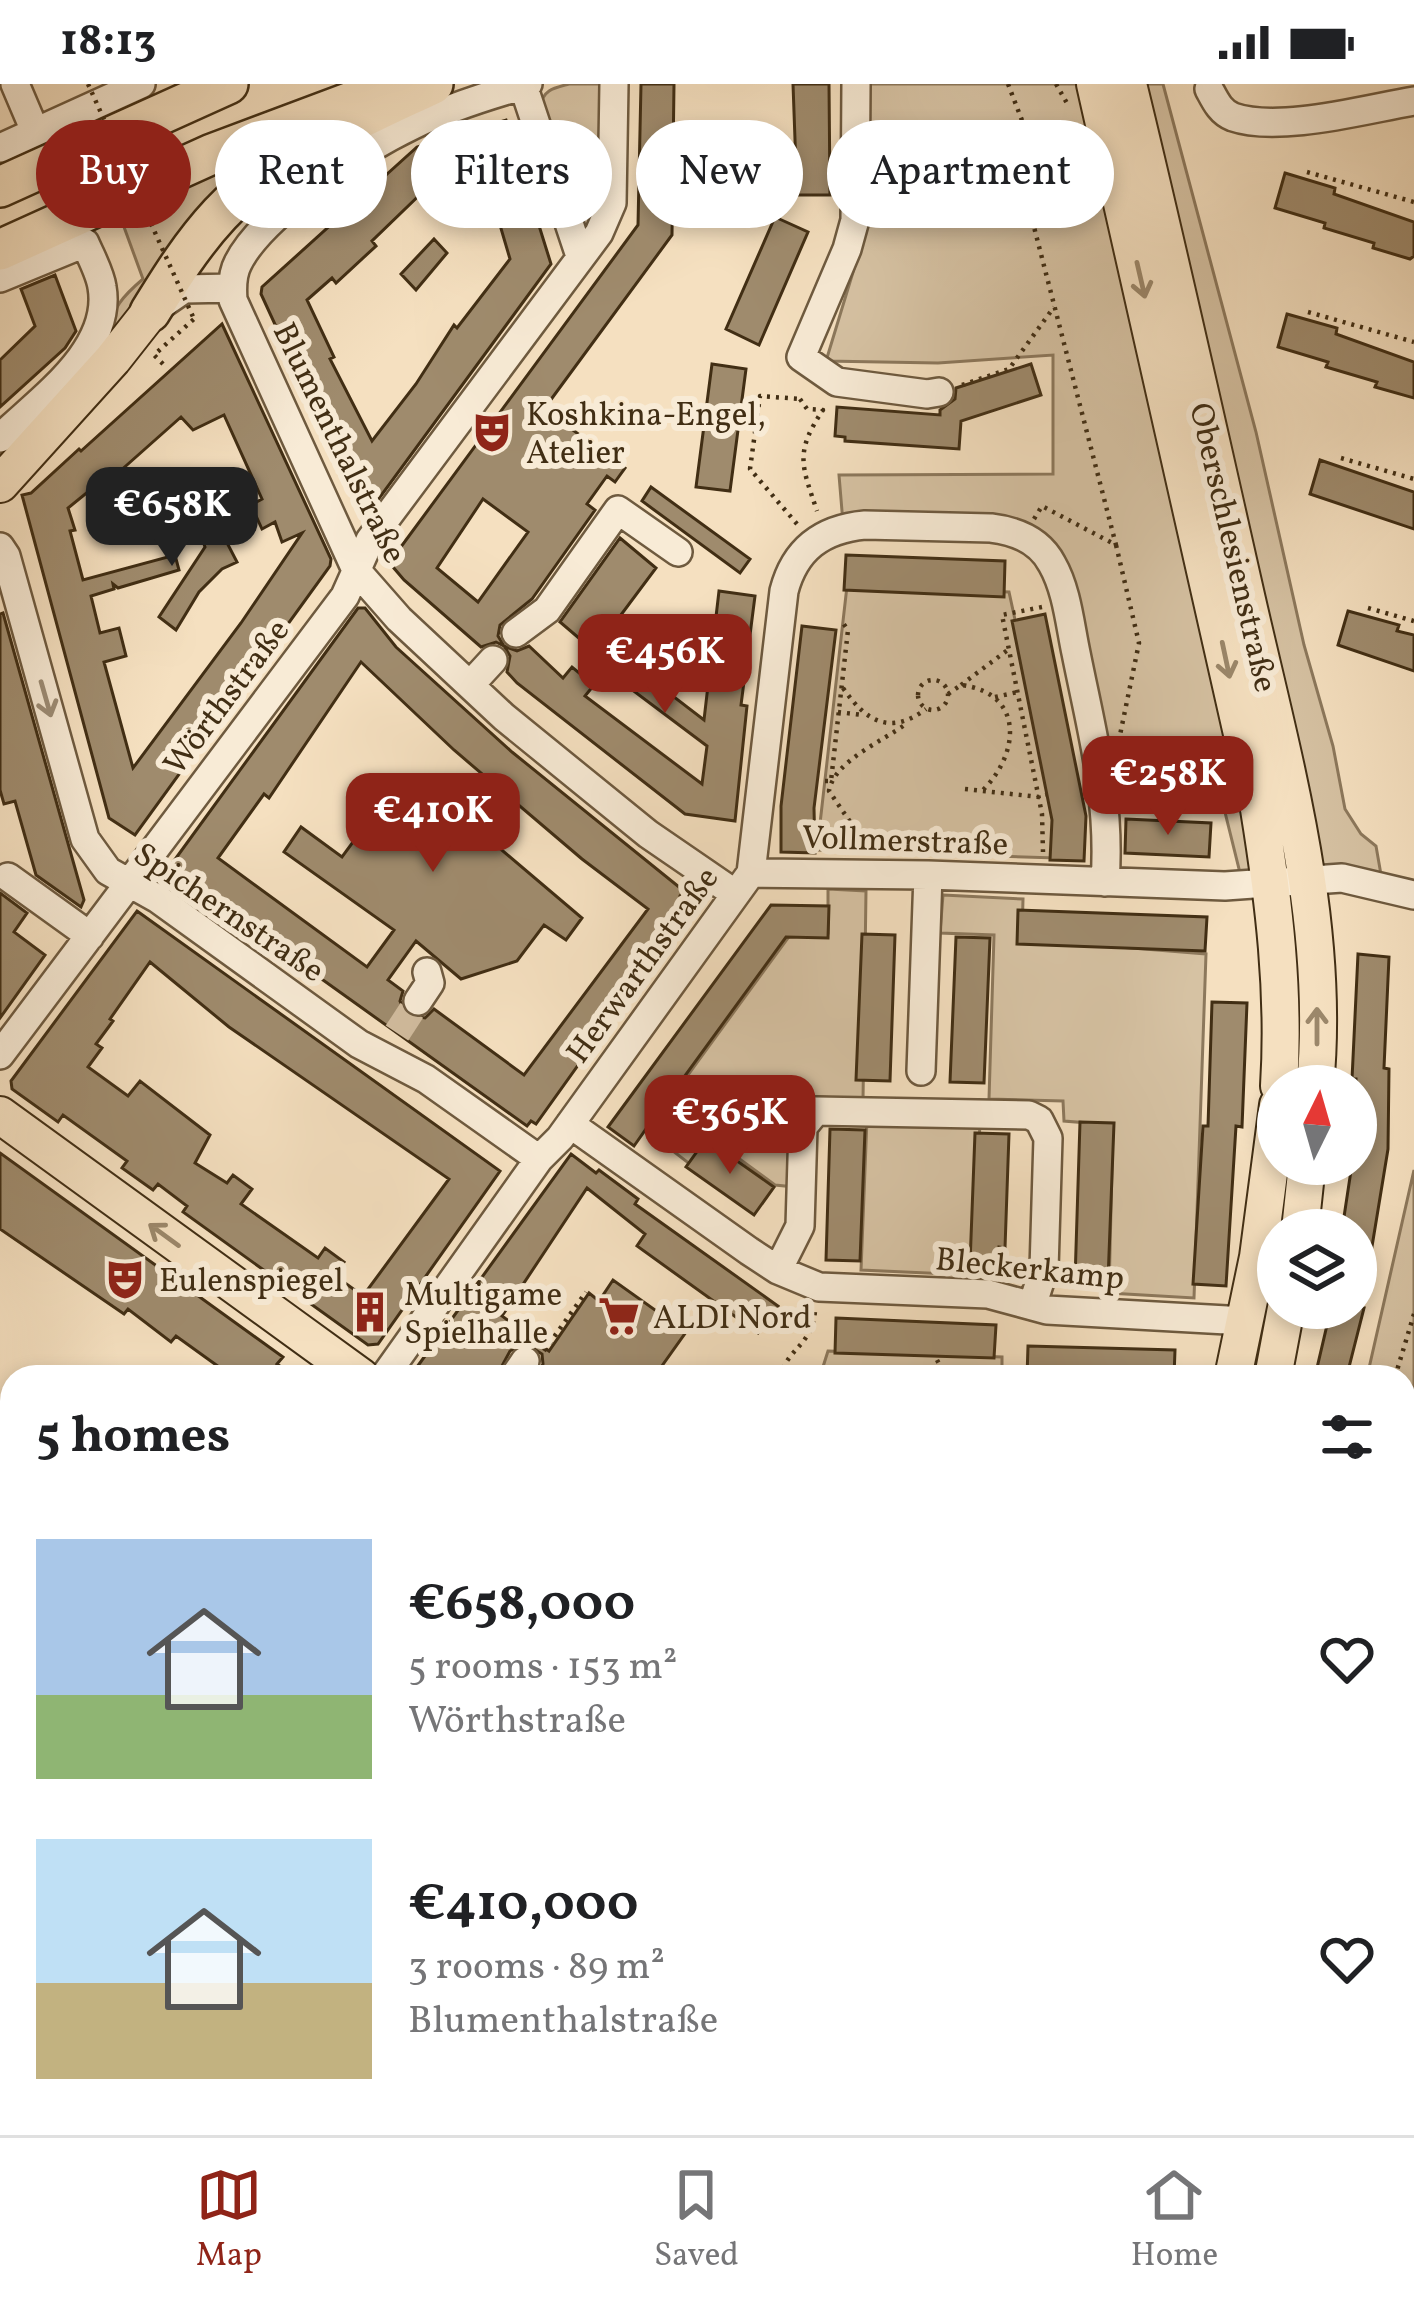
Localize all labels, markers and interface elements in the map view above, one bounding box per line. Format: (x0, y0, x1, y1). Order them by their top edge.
text: 18:13 (60, 11, 156, 74)
chip: Buy (36, 120, 191, 228)
chip: Rent (215, 120, 387, 228)
chip: Filters (411, 120, 612, 228)
chip: New (636, 120, 803, 228)
chip: Apartment (827, 120, 1114, 228)
one-way arrow (1130, 260, 1153, 298)
street label: Blumenthalstraße (259, 316, 416, 572)
place label: Koshkina-Engel, Atelier (526, 394, 766, 478)
street label: Oberschlesienstraße (1175, 399, 1287, 697)
theatre icon: Koshkina-Engel, Atelier (469, 409, 515, 455)
pin: €658K (88, 467, 256, 569)
text: €658K (113, 479, 231, 533)
street label: Wörthstraße (154, 611, 302, 786)
pin: €456K (581, 614, 749, 716)
text: €456K (605, 626, 725, 680)
one-way arrow (1216, 641, 1239, 679)
one-way arrow (36, 679, 58, 717)
pin: €258K (1084, 736, 1252, 838)
text: €258K (1109, 748, 1227, 802)
pin: €410K (349, 773, 517, 875)
text: €410K (373, 785, 493, 839)
street label: Vollmerstraße (801, 816, 1009, 870)
street label: Spichernstraße (123, 833, 332, 995)
street label: Herwarthstraße (557, 859, 731, 1074)
one-way arrow (1306, 1007, 1328, 1046)
north arrow (1257, 1065, 1377, 1185)
map controls (1257, 1065, 1377, 1329)
pin: €365K (646, 1075, 814, 1177)
text: €365K (671, 1087, 789, 1141)
button: layers (1257, 1209, 1377, 1329)
one-way arrow (148, 1223, 181, 1248)
street label: Bleckerkamp (933, 1238, 1126, 1304)
theatre icon: Eulenspiegel (102, 1256, 148, 1302)
place label: Eulenspiegel (159, 1260, 344, 1306)
place label: Multigame Spielhalle (404, 1274, 562, 1358)
building icon: Multigame Spielhalle (347, 1289, 393, 1335)
supermarket icon: ALDI Nord (596, 1293, 642, 1339)
place label: ALDI Nord (653, 1297, 812, 1343)
text: 5 homes (36, 1402, 230, 1473)
icon: filters (1314, 1404, 1380, 1470)
text: €658,000 (408, 1570, 635, 1641)
icon: home (132, 1587, 276, 1731)
icon: heart (1314, 1626, 1380, 1692)
text: 5 rooms · 153 m² (408, 1641, 678, 1695)
text: Wörthstraße (408, 1695, 626, 1749)
text: €410,000 (408, 1870, 638, 1941)
icon: home (132, 1887, 276, 2031)
icon: heart (1314, 1926, 1380, 1992)
text: 3 rooms · 89 m² (408, 1941, 665, 1995)
text: Blumenthalstraße (408, 1995, 718, 2049)
tab: Map (196, 2162, 262, 2280)
tab: Saved (654, 2162, 739, 2280)
tab: Home (1131, 2162, 1218, 2280)

